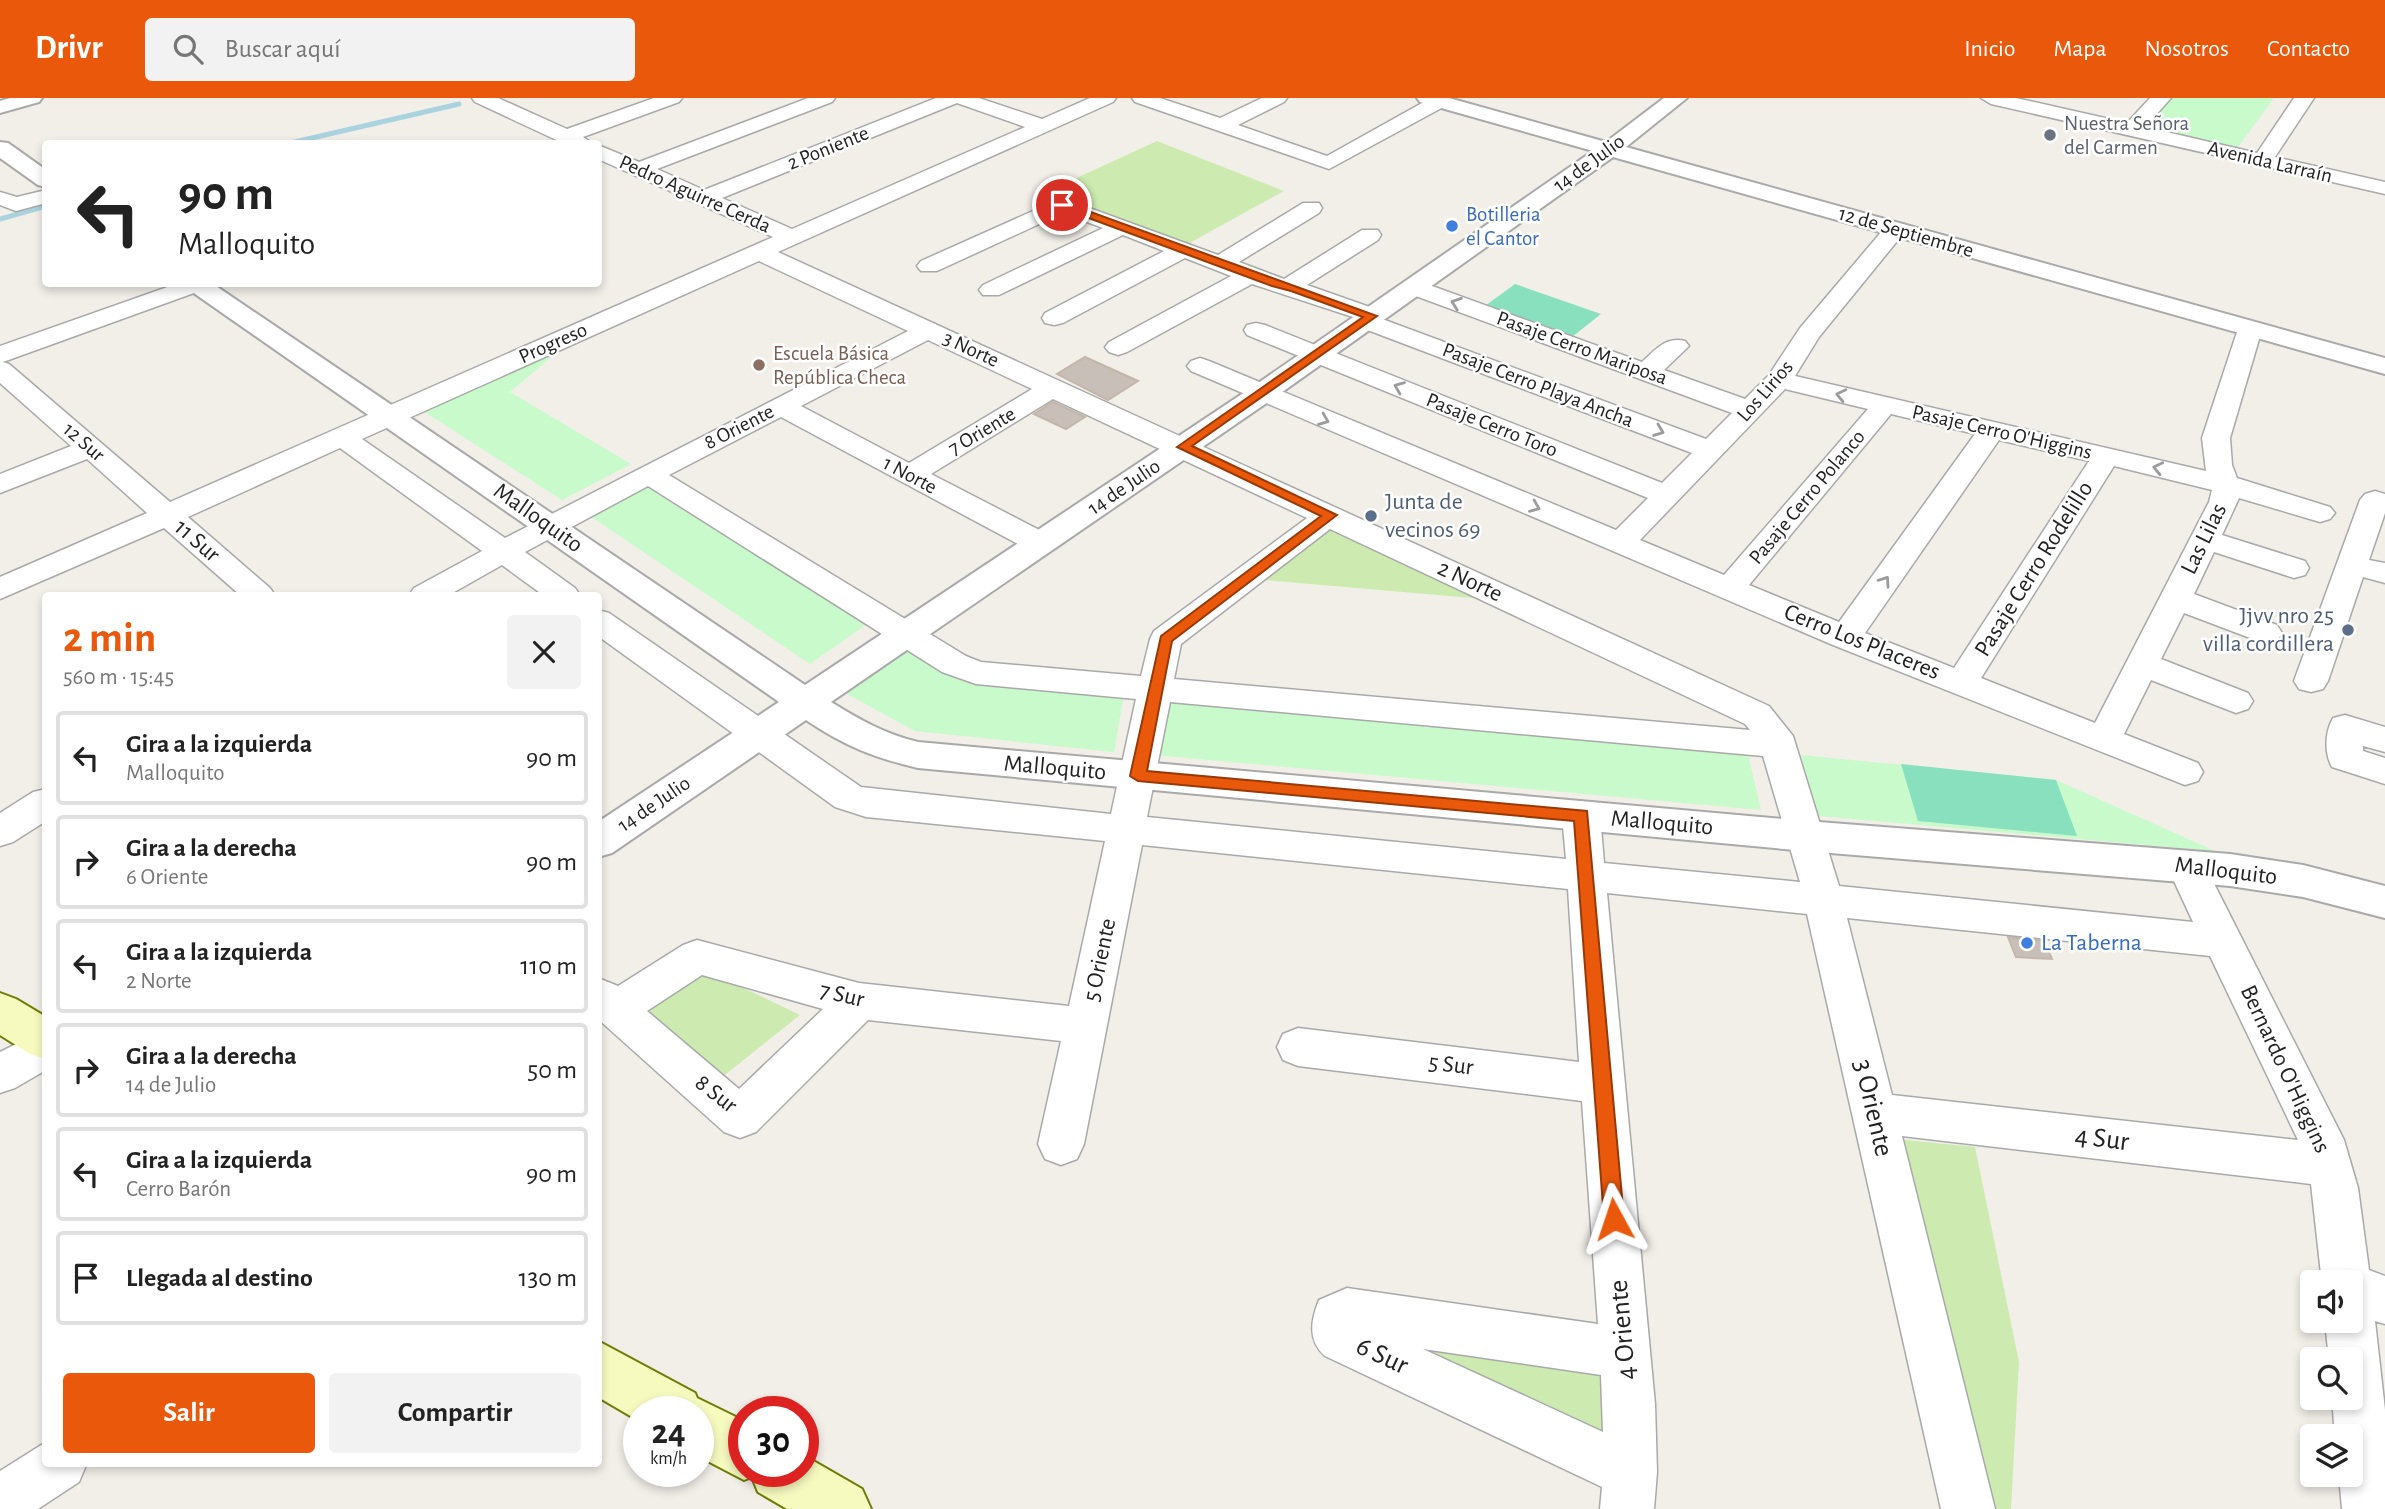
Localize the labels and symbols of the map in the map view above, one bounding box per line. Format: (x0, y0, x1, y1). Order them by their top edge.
place label: Nuestra Señora del Carmen (2064, 113, 2189, 158)
street label: 2 Poniente (784, 122, 872, 174)
marker: Nuestra Señora del Carmen (2042, 127, 2058, 143)
street label: 14 de Julio (1549, 130, 1629, 196)
street label: Avenida Larraín (2206, 137, 2334, 187)
street label: Pedro Aguirre Cerda (616, 151, 774, 237)
pin (1032, 175, 1092, 235)
street label: 12 de Septiembre (1836, 203, 1976, 261)
place label: Botilleria el Cantor (1466, 204, 1541, 249)
marker: Botilleria el Cantor (1444, 218, 1460, 234)
one-way arrow (1450, 297, 1462, 311)
street label: Pasaje Cerro Mariposa (1494, 307, 1670, 389)
street label: Progreso (516, 319, 590, 367)
street label: 3 Norte (940, 327, 1002, 371)
street label: Pasaje Cerro Playa Ancha (1440, 339, 1637, 431)
place label: Escuela Básica República Checa (773, 343, 906, 388)
street label: Los Lirios (1733, 356, 1797, 426)
marker: Escuela Básica República Checa (751, 357, 767, 373)
one-way arrow (1393, 382, 1405, 396)
one-way arrow (1835, 388, 1847, 403)
street label: Pasaje Cerro Toro (1423, 389, 1561, 461)
street label: 8 Oriente (701, 401, 777, 453)
street label: Pasaje Cerro O'Higgins (1910, 401, 2094, 463)
street label: 7 Oriente (945, 403, 1019, 459)
one-way arrow (1318, 411, 1330, 425)
street label: 12 Sur (59, 419, 109, 466)
one-way arrow (1652, 422, 1664, 436)
street label: Pasaje Cerro Polanco (1745, 426, 1869, 568)
street label: 1 Norte (880, 452, 940, 498)
street label: 14 de Julio (1084, 455, 1164, 519)
one-way arrow (2152, 462, 2164, 477)
street label: Pasaje Cerro Rodelillo (1970, 477, 2098, 661)
street label: Malloquito (489, 479, 587, 557)
place label: Junta de vecinos 69 (1385, 490, 1481, 542)
one-way arrow (1528, 498, 1540, 512)
street label: Las Lilas (2177, 500, 2231, 578)
marker: Junta de vecinos 69 (1363, 508, 1379, 524)
street label: 11 Sur (170, 515, 225, 567)
street label: 2 Norte (1434, 556, 1506, 606)
one-way arrow (1876, 576, 1889, 589)
street label: Cerro Los Placeres (1781, 600, 1943, 684)
place label: Jjvv nro 25 villa cordillera (2203, 604, 2334, 656)
marker: Jjvv nro 25 villa cordillera (2340, 622, 2356, 638)
street label: Malloquito (1003, 752, 1107, 784)
street label: 14 de Julio (614, 772, 694, 836)
street label: Malloquito (1610, 807, 1714, 839)
street label: Malloquito (2174, 853, 2278, 889)
street label: 5 Oriente (1079, 916, 1121, 1004)
place label: La Taberna (2041, 931, 2142, 955)
marker: La Taberna (2019, 935, 2035, 951)
street label: 7 Sur (817, 978, 867, 1012)
street label: Bernardo O'Higgins (2236, 981, 2334, 1157)
street label: 5 Sur (1427, 1050, 1475, 1080)
street label: 3 Oriente (1848, 1057, 1898, 1159)
street label: 8 Sur (690, 1070, 742, 1118)
street label: 4 Sur (2073, 1122, 2131, 1156)
position arrow (1577, 1182, 1651, 1256)
street label: 4 Oriente (1605, 1279, 1641, 1381)
street label: 6 Sur (1352, 1332, 1412, 1380)
speed limit sign: 30 (728, 1396, 819, 1487)

